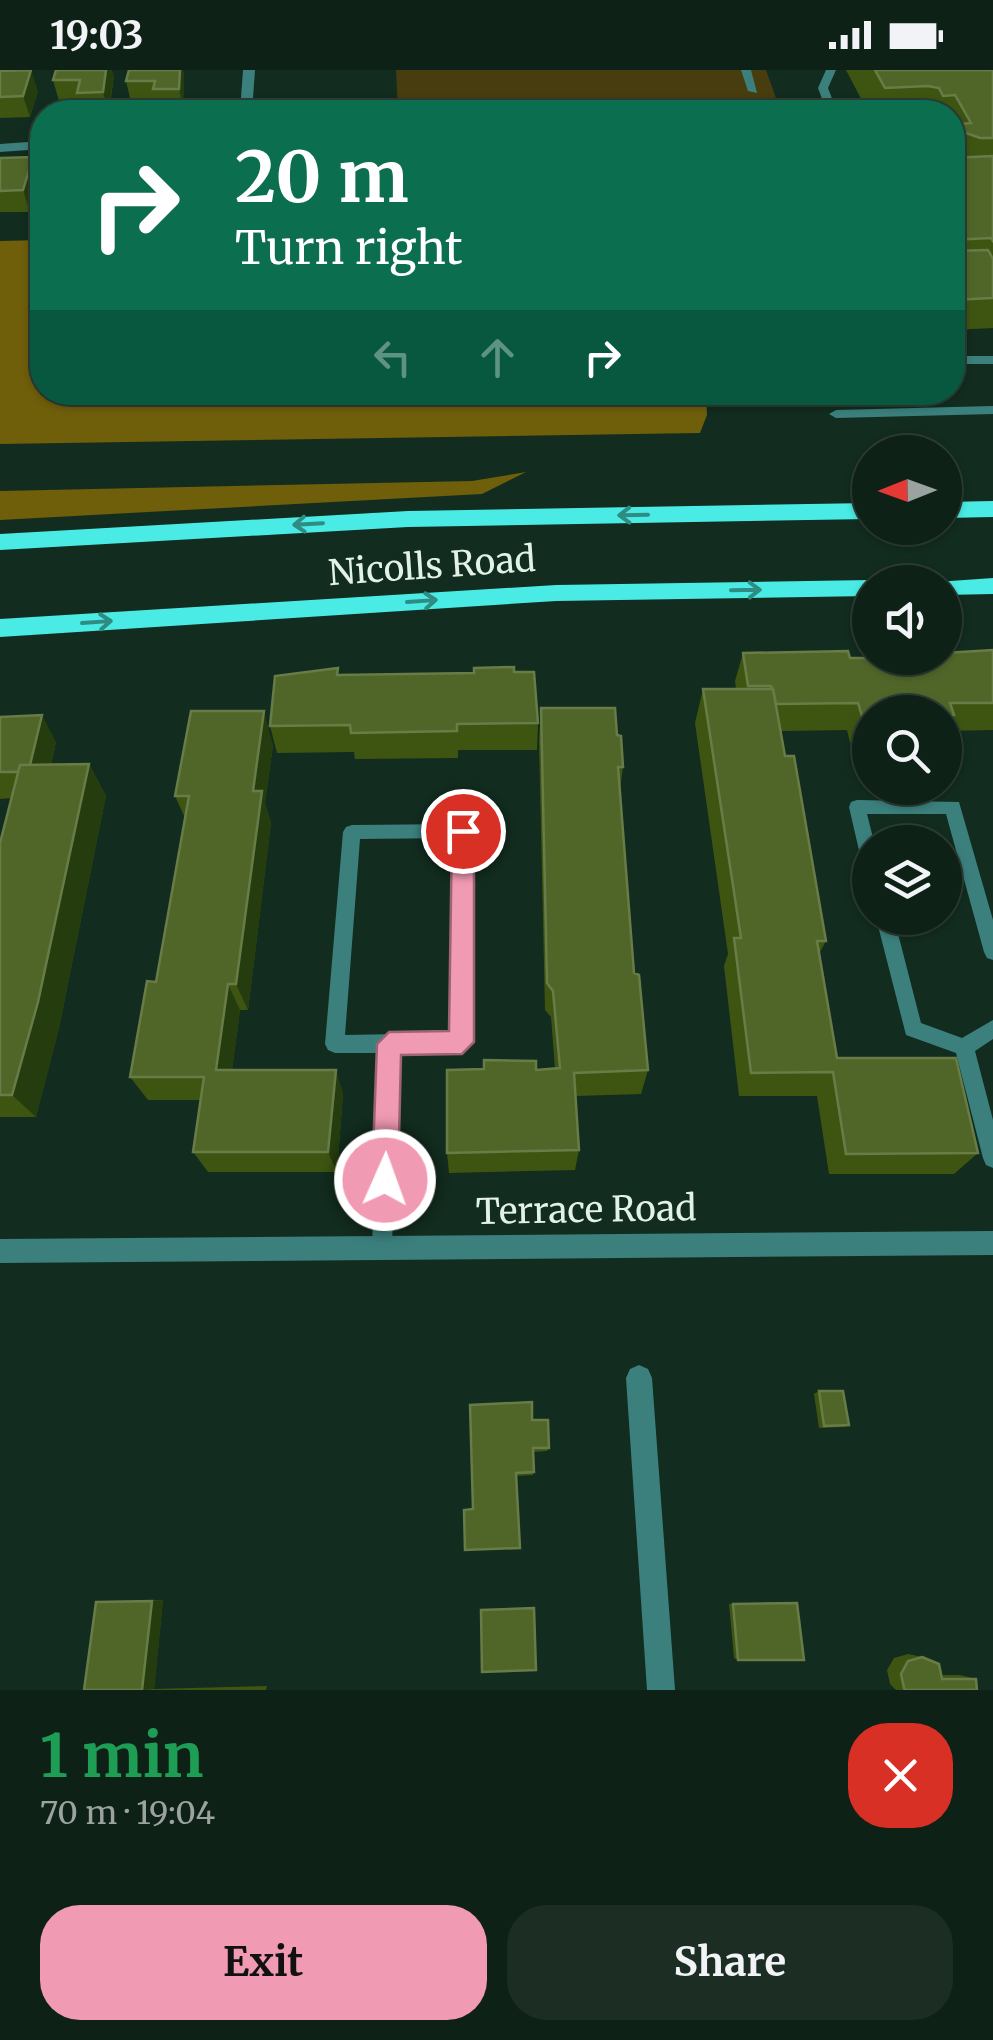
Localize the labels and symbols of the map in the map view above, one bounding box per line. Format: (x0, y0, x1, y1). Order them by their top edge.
north arrow (852, 435, 962, 545)
one-way arrow (617, 506, 650, 524)
one-way arrow (292, 515, 324, 534)
street label: Nicolls Road (327, 537, 537, 595)
one-way arrow (730, 580, 762, 599)
one-way arrow (405, 592, 437, 611)
one-way arrow (81, 612, 113, 631)
pin (421, 789, 506, 874)
position arrow (333, 1128, 437, 1232)
street label: Terrace Road (475, 1186, 697, 1234)

